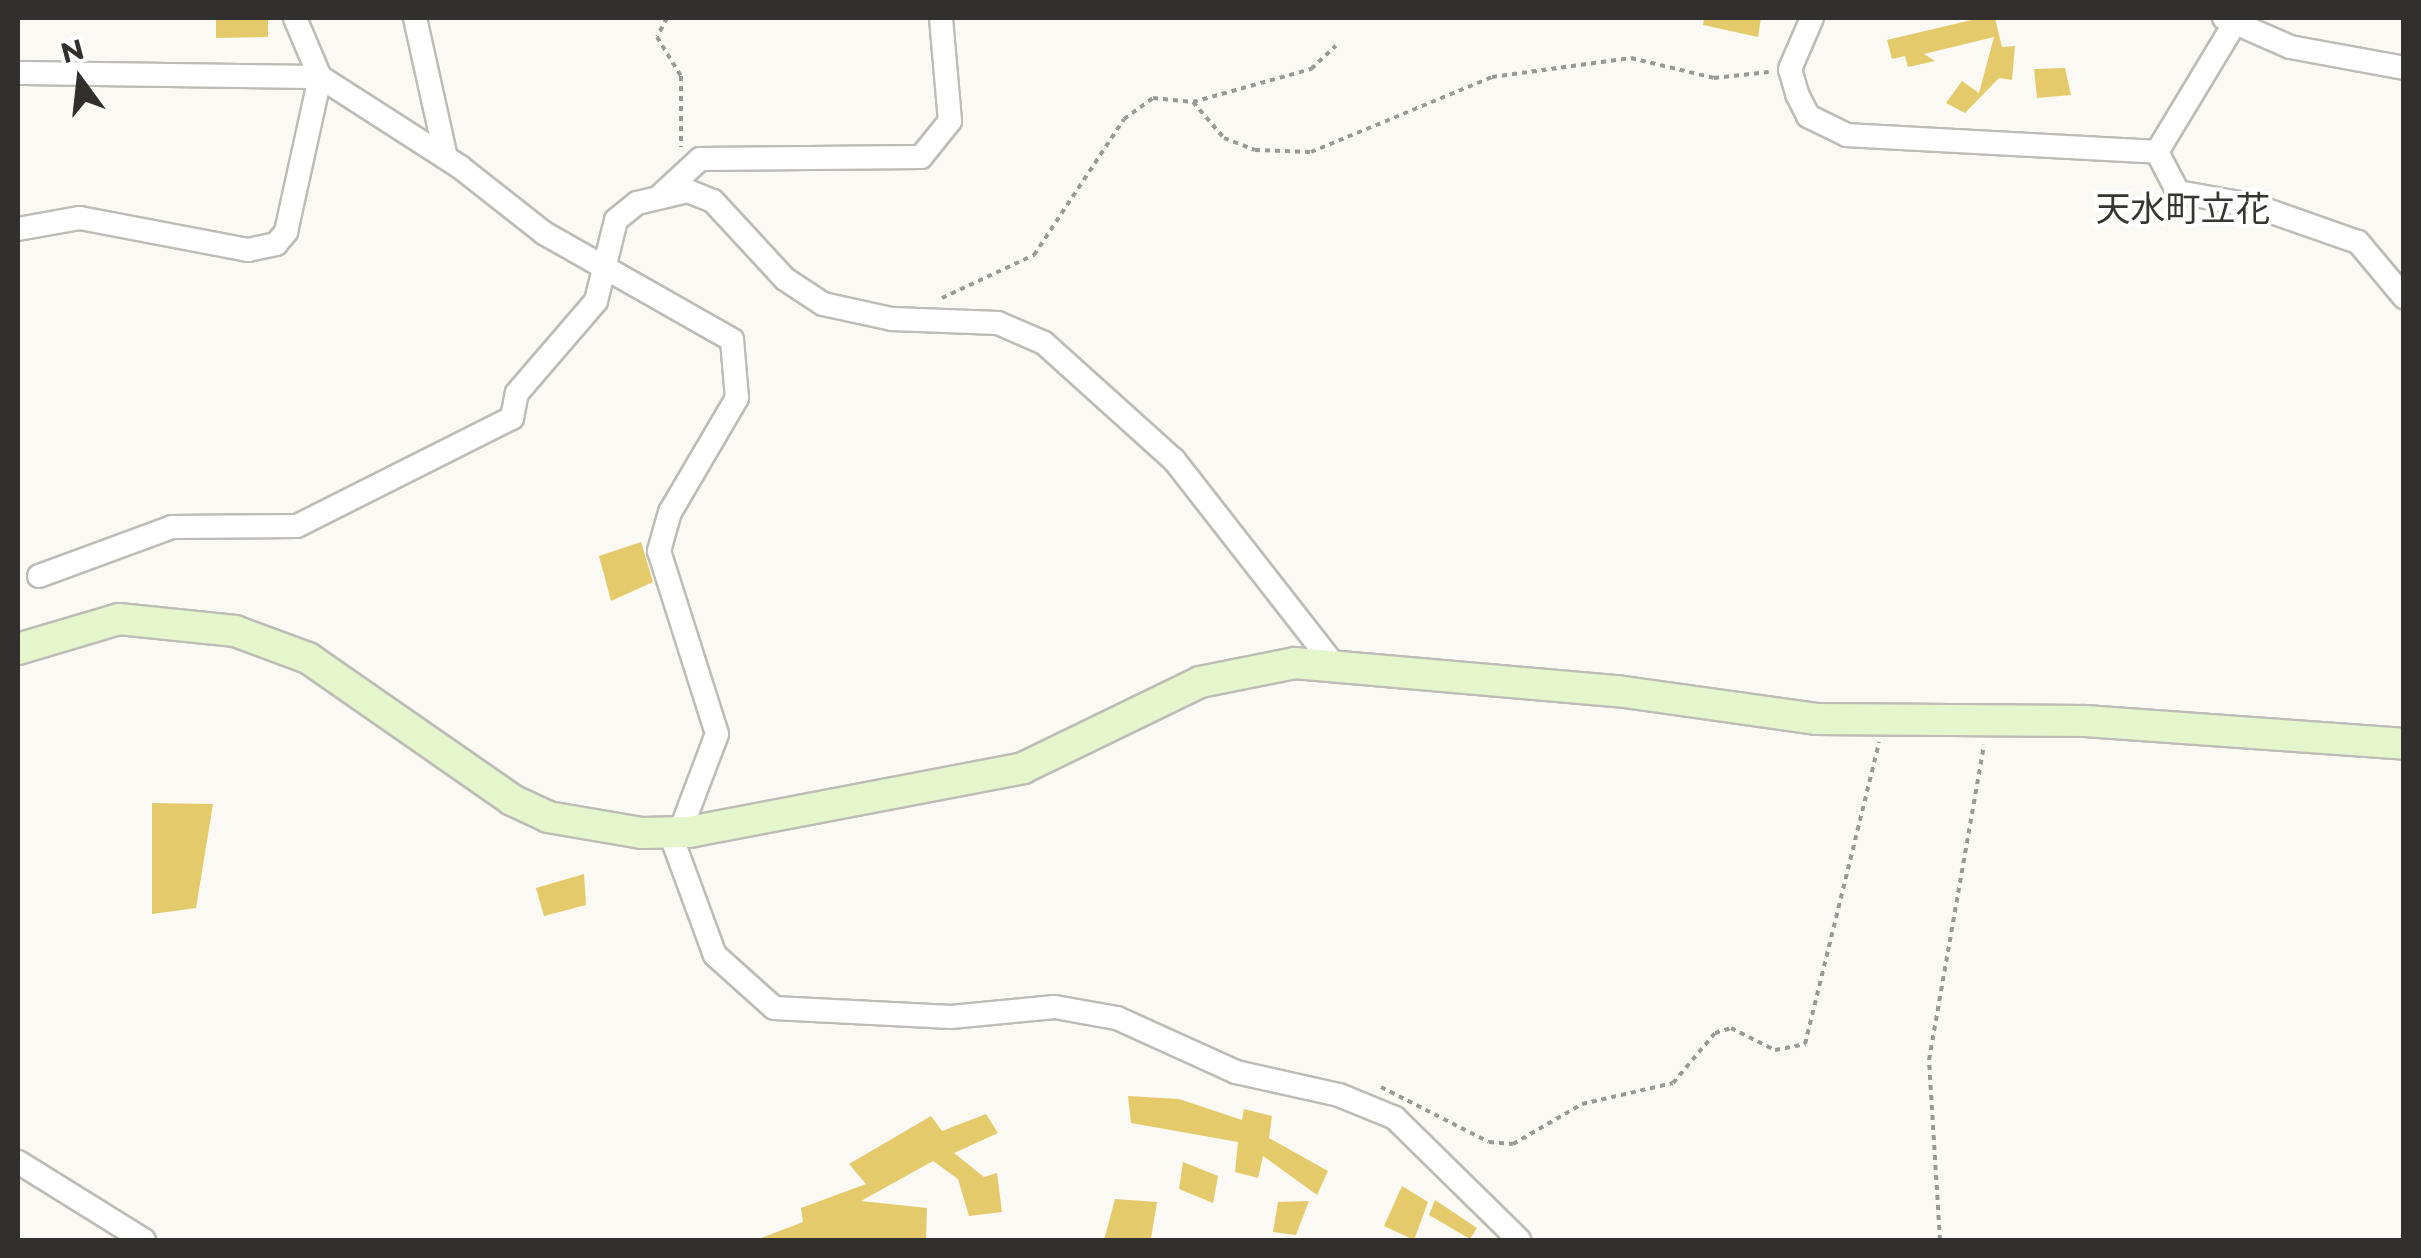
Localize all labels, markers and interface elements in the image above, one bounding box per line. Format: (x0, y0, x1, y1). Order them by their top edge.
north arrow (30, 30, 130, 130)
text: N (57, 32, 88, 70)
district label: 天水町立花 (2096, 188, 2270, 230)

